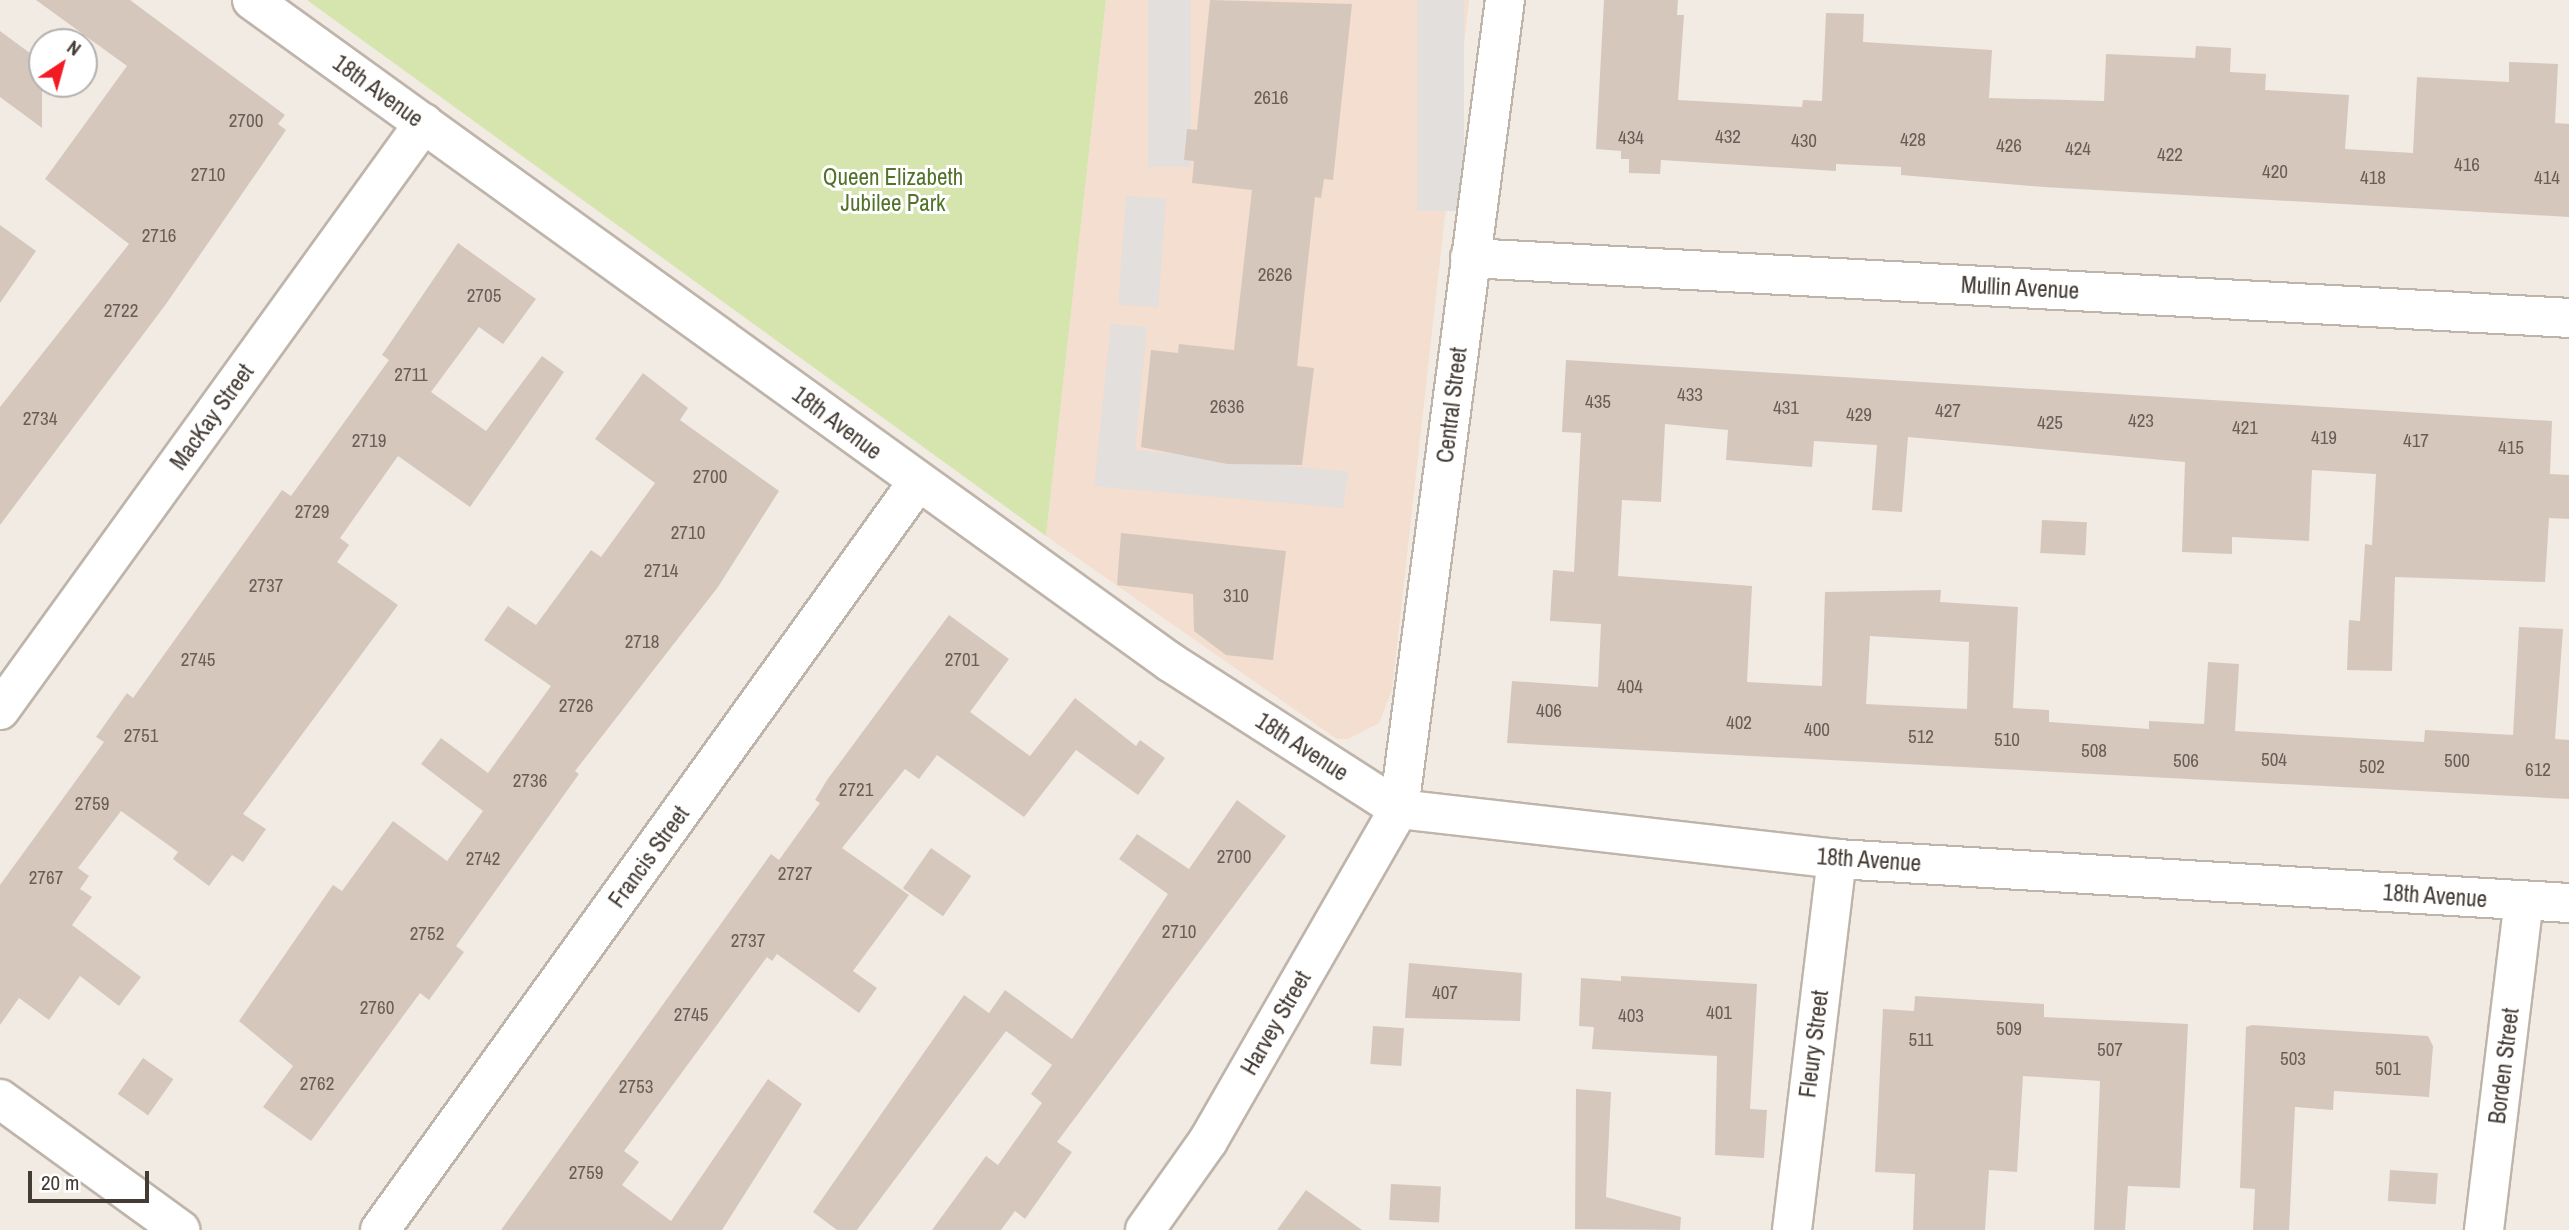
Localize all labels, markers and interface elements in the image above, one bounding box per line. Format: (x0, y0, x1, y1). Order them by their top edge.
north arrow (28, 28, 98, 98)
text: N (62, 34, 86, 61)
street label: 18th Avenue (327, 49, 429, 133)
house number: 2616 (1254, 87, 1288, 109)
house number: 2700 (229, 110, 263, 132)
house number: 432 (1715, 126, 1741, 148)
house number: 434 (1618, 127, 1644, 149)
house number: 428 (1900, 129, 1926, 151)
house number: 430 (1791, 130, 1817, 152)
house number: 426 (1996, 135, 2022, 157)
house number: 424 (2065, 138, 2091, 160)
house number: 422 (2157, 144, 2183, 166)
house number: 416 (2454, 154, 2480, 176)
house number: 420 (2262, 161, 2288, 183)
park label: Queen Elizabeth Jubilee Park (823, 163, 963, 217)
house number: 2710 (191, 164, 225, 186)
house number: 418 (2360, 167, 2386, 189)
house number: 414 (2534, 167, 2560, 189)
house number: 2716 (142, 225, 176, 247)
house number: 2626 (1258, 264, 1292, 286)
street label: Mullin Avenue (1960, 271, 2080, 305)
house number: 2705 (467, 285, 501, 307)
house number: 2722 (104, 300, 138, 322)
street label: Central Street (1431, 346, 1473, 464)
street label: MacKay Street (164, 359, 260, 475)
house number: 2711 (394, 364, 428, 386)
street label: 18th Avenue (787, 380, 887, 466)
house number: 433 (1677, 384, 1703, 406)
house number: 435 (1585, 391, 1611, 413)
house number: 2636 (1210, 396, 1244, 418)
house number: 431 (1773, 397, 1799, 419)
house number: 427 (1935, 400, 1961, 422)
house number: 429 (1846, 404, 1872, 426)
house number: 2734 (23, 408, 57, 430)
house number: 423 (2128, 410, 2154, 432)
house number: 425 (2037, 412, 2063, 434)
house number: 421 (2232, 417, 2258, 439)
house number: 419 (2311, 427, 2337, 449)
house number: 2719 (352, 430, 386, 452)
house number: 417 (2403, 430, 2429, 452)
house number: 415 (2498, 437, 2524, 459)
house number: 2700 (693, 466, 727, 488)
house number: 2729 (295, 501, 329, 523)
house number: 2710 (671, 522, 705, 544)
house number: 2714 (644, 560, 678, 582)
house number: 2737 (249, 575, 283, 597)
house number: 310 (1223, 585, 1249, 607)
house number: 2718 (625, 631, 659, 653)
house number: 2745 (181, 649, 215, 671)
house number: 2701 (945, 649, 979, 671)
house number: 404 (1617, 676, 1643, 698)
house number: 2726 (559, 695, 593, 717)
house number: 406 (1536, 700, 1562, 722)
street label: 18th Avenue (1250, 707, 1354, 787)
house number: 402 (1726, 712, 1752, 734)
house number: 400 (1804, 719, 1830, 741)
house number: 2751 (124, 725, 158, 747)
house number: 512 (1908, 726, 1934, 748)
house number: 510 (1994, 729, 2020, 751)
house number: 508 (2081, 740, 2107, 762)
house number: 504 (2261, 749, 2287, 771)
house number: 506 (2173, 750, 2199, 772)
house number: 500 (2444, 750, 2470, 772)
house number: 502 (2359, 756, 2385, 778)
house number: 612 (2525, 759, 2551, 781)
house number: 2736 (513, 770, 547, 792)
house number: 2721 (839, 779, 873, 801)
house number: 2759 (75, 793, 109, 815)
street label: Francis Street (603, 801, 695, 913)
street label: 18th Avenue (1815, 843, 1923, 877)
house number: 2700 (1217, 846, 1251, 868)
house number: 2742 (466, 848, 500, 870)
house number: 2727 (778, 863, 812, 885)
house number: 2767 (29, 867, 63, 889)
street label: 18th Avenue (2381, 879, 2489, 913)
house number: 2710 (1162, 921, 1196, 943)
house number: 2752 (410, 923, 444, 945)
house number: 2737 (731, 930, 765, 952)
street label: Harvey Street (1235, 966, 1317, 1080)
house number: 407 (1432, 982, 1458, 1004)
street label: Fleury Street (1794, 989, 1834, 1099)
house number: 2760 (360, 997, 394, 1019)
house number: 401 (1706, 1002, 1732, 1024)
house number: 2745 (674, 1004, 708, 1026)
house number: 403 (1618, 1005, 1644, 1027)
street label: Borden Street (2483, 1007, 2525, 1125)
house number: 509 (1996, 1018, 2022, 1040)
house number: 511 (1909, 1029, 1933, 1051)
house number: 507 (2097, 1039, 2123, 1061)
house number: 503 (2280, 1048, 2306, 1070)
house number: 501 (2375, 1058, 2401, 1080)
house number: 2762 (300, 1073, 334, 1095)
house number: 2753 (619, 1076, 653, 1098)
scale bar (32, 1156, 152, 1200)
house number: 2759 (569, 1162, 603, 1184)
text: 20 m (41, 1168, 79, 1197)

